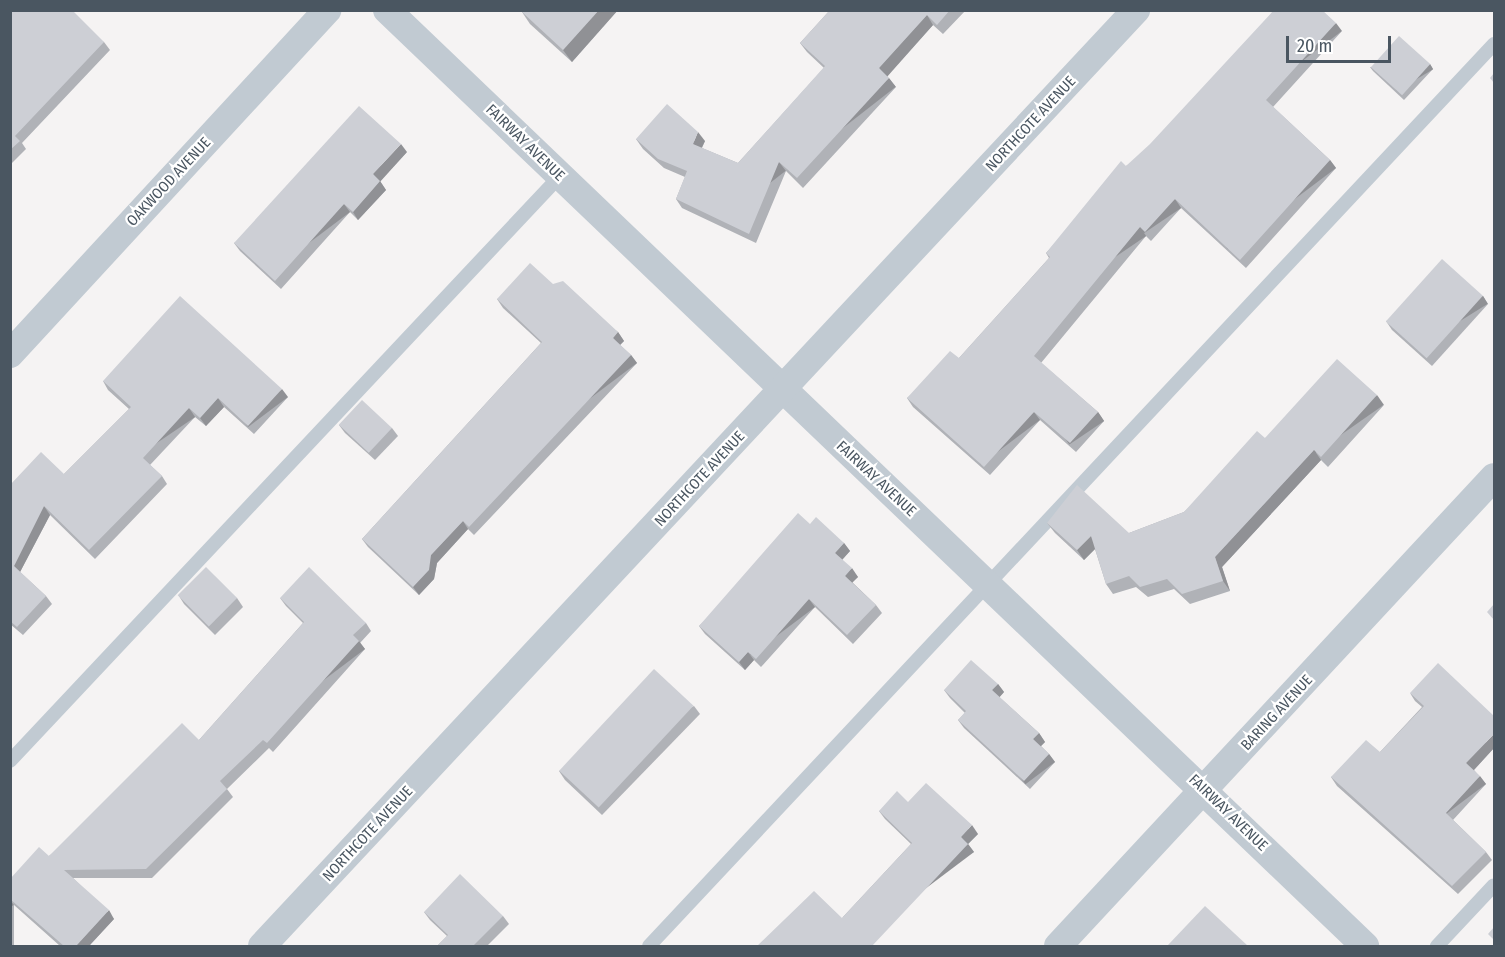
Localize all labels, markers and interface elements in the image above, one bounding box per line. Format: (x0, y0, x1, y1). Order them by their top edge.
scale bar (1289, 24, 1394, 62)
text: 20 m (1297, 35, 1332, 57)
street label: NORTHCOTE AVENUE (982, 73, 1080, 175)
street label: FAIRWAY AVENUE (482, 101, 568, 185)
street label: OAKWOOD AVENUE (123, 134, 215, 230)
street label: NORTHCOTE AVENUE (651, 428, 749, 530)
street label: FAIRWAY AVENUE (832, 437, 920, 521)
street label: BARING AVENUE (1237, 672, 1317, 754)
street label: FAIRWAY AVENUE (1185, 771, 1271, 855)
street label: NORTHCOTE AVENUE (319, 783, 417, 885)

